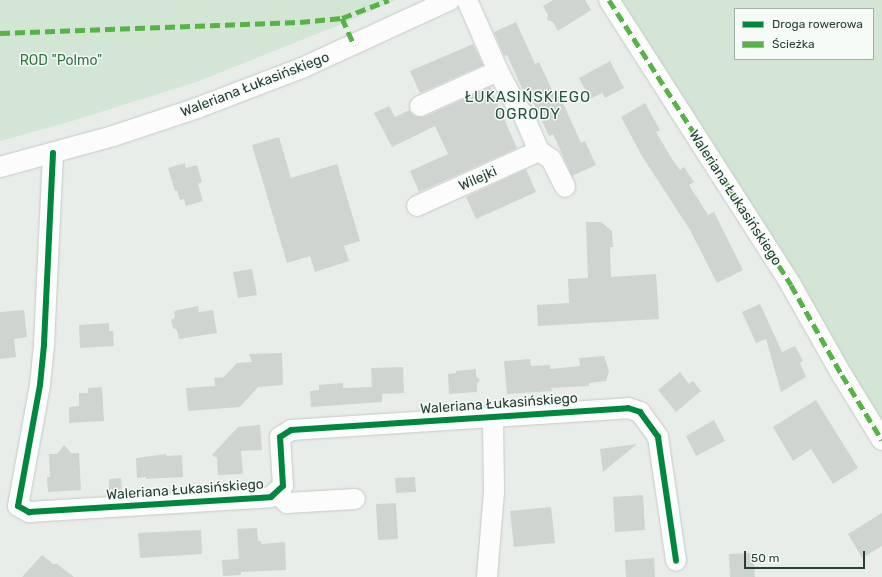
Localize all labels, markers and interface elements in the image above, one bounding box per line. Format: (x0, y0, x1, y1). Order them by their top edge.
legend (734, 8, 874, 60)
text: Droga rowerowa (772, 17, 863, 31)
text: Ścieżka (772, 37, 815, 51)
street label: Waleriana Łukasińskiego (178, 49, 332, 121)
park label: ROD "Polmo" (20, 53, 102, 69)
district label: ŁUKASIŃSKIEGO OGRODY (465, 88, 591, 123)
street label: Waleriana Łukasińskiego (685, 127, 785, 269)
street label: Wilejki (456, 163, 500, 195)
street label: Waleriana Łukasińskiego (420, 390, 578, 418)
street label: Waleriana Łukasińskiego (106, 476, 264, 504)
scale bar (746, 543, 867, 569)
text: 50 m (751, 551, 779, 565)

